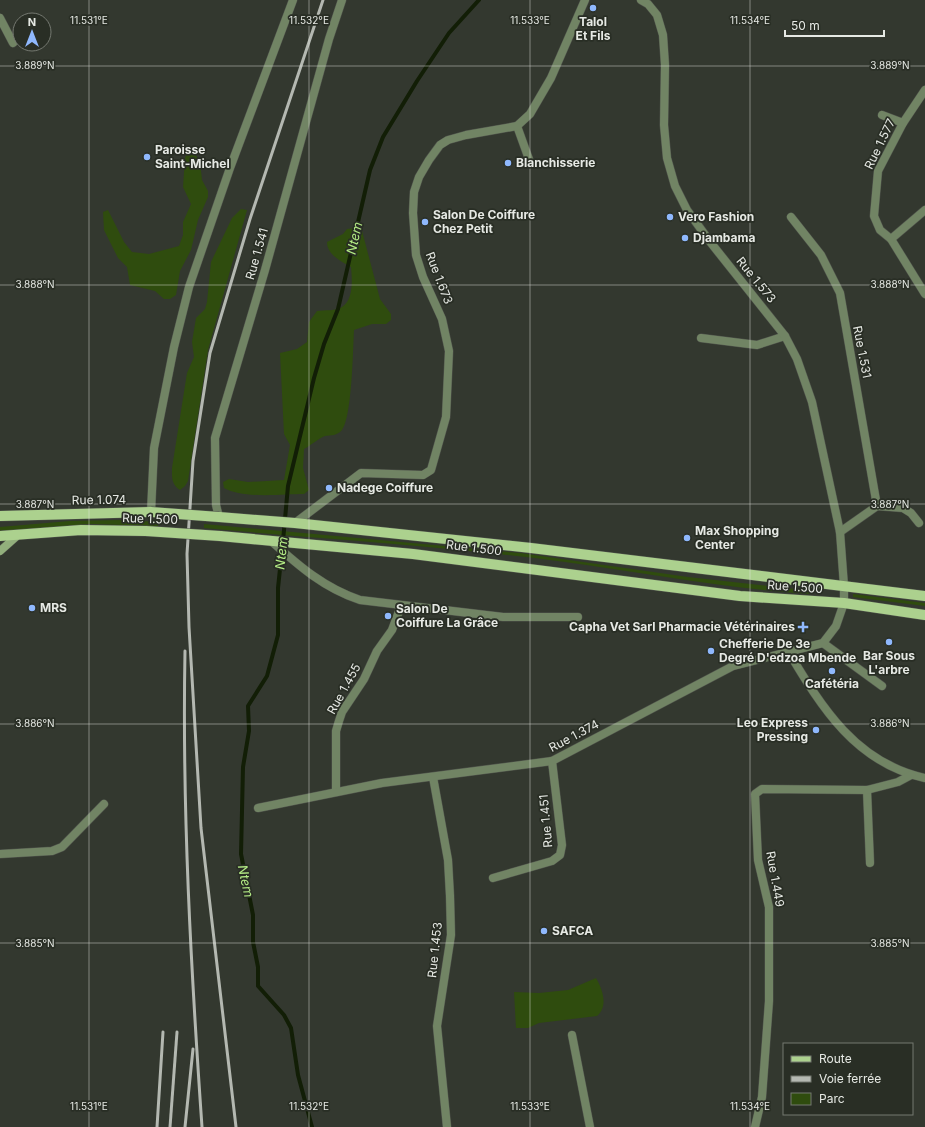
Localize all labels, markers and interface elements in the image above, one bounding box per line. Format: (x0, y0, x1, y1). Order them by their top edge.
marker: Talol Et Fils (588, 3, 598, 13)
north arrow (12, 12, 52, 52)
scale bar (785, 12, 884, 38)
text: 11.531°E (70, 14, 108, 26)
text: 11.532°E (289, 14, 329, 26)
text: 11.533°E (510, 14, 550, 26)
place label: Talol Et Fils (576, 14, 611, 43)
text: 11.534°E (730, 14, 770, 26)
text: N (28, 15, 36, 29)
text: 50 m (791, 18, 820, 33)
text: 3.889°N (15, 59, 55, 71)
text: 3.889°N (870, 59, 910, 71)
street label: Rue 1.577 (861, 116, 898, 172)
place label: Paroisse Saint-Michel (155, 142, 230, 171)
marker: Paroisse Saint-Michel (142, 152, 152, 162)
place label: Blanchisserie (516, 155, 595, 170)
marker: Blanchisserie (503, 158, 513, 168)
place label: Salon De Coiffure Chez Petit (433, 207, 535, 236)
place label: Vero Fashion (678, 209, 754, 224)
marker: Vero Fashion (665, 212, 675, 222)
marker: Salon De Coiffure Chez Petit (420, 217, 430, 227)
water label: Ntem (342, 220, 366, 256)
street label: Rue 1.541 (242, 226, 271, 281)
place label: Djambama (693, 230, 755, 245)
marker: Djambama (680, 233, 690, 243)
street label: Rue 1.673 (423, 250, 456, 306)
street label: Rue 1.573 (733, 254, 779, 306)
text: 3.888°N (15, 278, 55, 290)
text: 3.888°N (870, 278, 910, 290)
street label: Rue 1.531 (850, 324, 875, 379)
place label: Nadege Coiffure (337, 480, 433, 495)
marker: Nadege Coiffure (324, 483, 334, 493)
street label: Rue 1.074 (72, 492, 127, 507)
text: 3.887°N (16, 498, 54, 510)
text: 3.887°N (871, 498, 909, 510)
street label: Rue 1.500 (122, 510, 178, 527)
place label: Max Shopping Center (695, 523, 779, 552)
marker: Max Shopping Center (682, 533, 692, 543)
water label: Ntem (271, 536, 291, 570)
street label: Rue 1.500 (445, 537, 503, 558)
street label: Rue 1.500 (767, 577, 823, 596)
place label: MRS (40, 600, 67, 615)
place label: Salon De Coiffure La Grâce (396, 601, 498, 630)
marker: MRS (27, 603, 37, 613)
marker: Salon De Coiffure La Grâce (383, 611, 393, 621)
place label: Capha Vet Sarl Pharmacie Vétérinaires (569, 619, 795, 634)
marker: Capha Vet Sarl Pharmacie Vétérinaires (798, 622, 808, 632)
place label: Chefferie De 3e Degré D'edzoa Mbende (719, 636, 856, 665)
marker: Bar Sous L'arbre (884, 637, 894, 647)
marker: Chefferie De 3e Degré D'edzoa Mbende (706, 646, 716, 656)
place label: Bar Sous L'arbre (863, 648, 915, 677)
street label: Rue 1.455 (323, 661, 364, 717)
marker: Cafétéria (827, 666, 837, 676)
place label: Cafétéria (805, 676, 859, 691)
place label: Leo Express Pressing (737, 715, 808, 744)
street label: Rue 1.374 (546, 716, 602, 755)
text: 3.886°N (15, 717, 55, 729)
text: 3.886°N (870, 717, 910, 729)
marker: Leo Express Pressing (811, 725, 821, 735)
street label: Rue 1.451 (536, 794, 555, 848)
street label: Rue 1.449 (763, 850, 788, 908)
water label: Ntem (235, 863, 257, 899)
street label: Rue 1.453 (424, 921, 445, 979)
place label: SAFCA (552, 923, 593, 938)
marker: SAFCA (539, 926, 549, 936)
text: 3.885°N (15, 937, 55, 949)
text: 3.885°N (870, 937, 910, 949)
legend (783, 1043, 913, 1115)
text: Route (819, 1051, 852, 1066)
text: Voie ferrée (819, 1071, 881, 1086)
text: Parc (819, 1091, 845, 1106)
text: 11.531°E (70, 1100, 108, 1112)
text: 11.532°E (289, 1100, 329, 1112)
text: 11.533°E (510, 1100, 550, 1112)
text: 11.534°E (730, 1100, 770, 1112)

